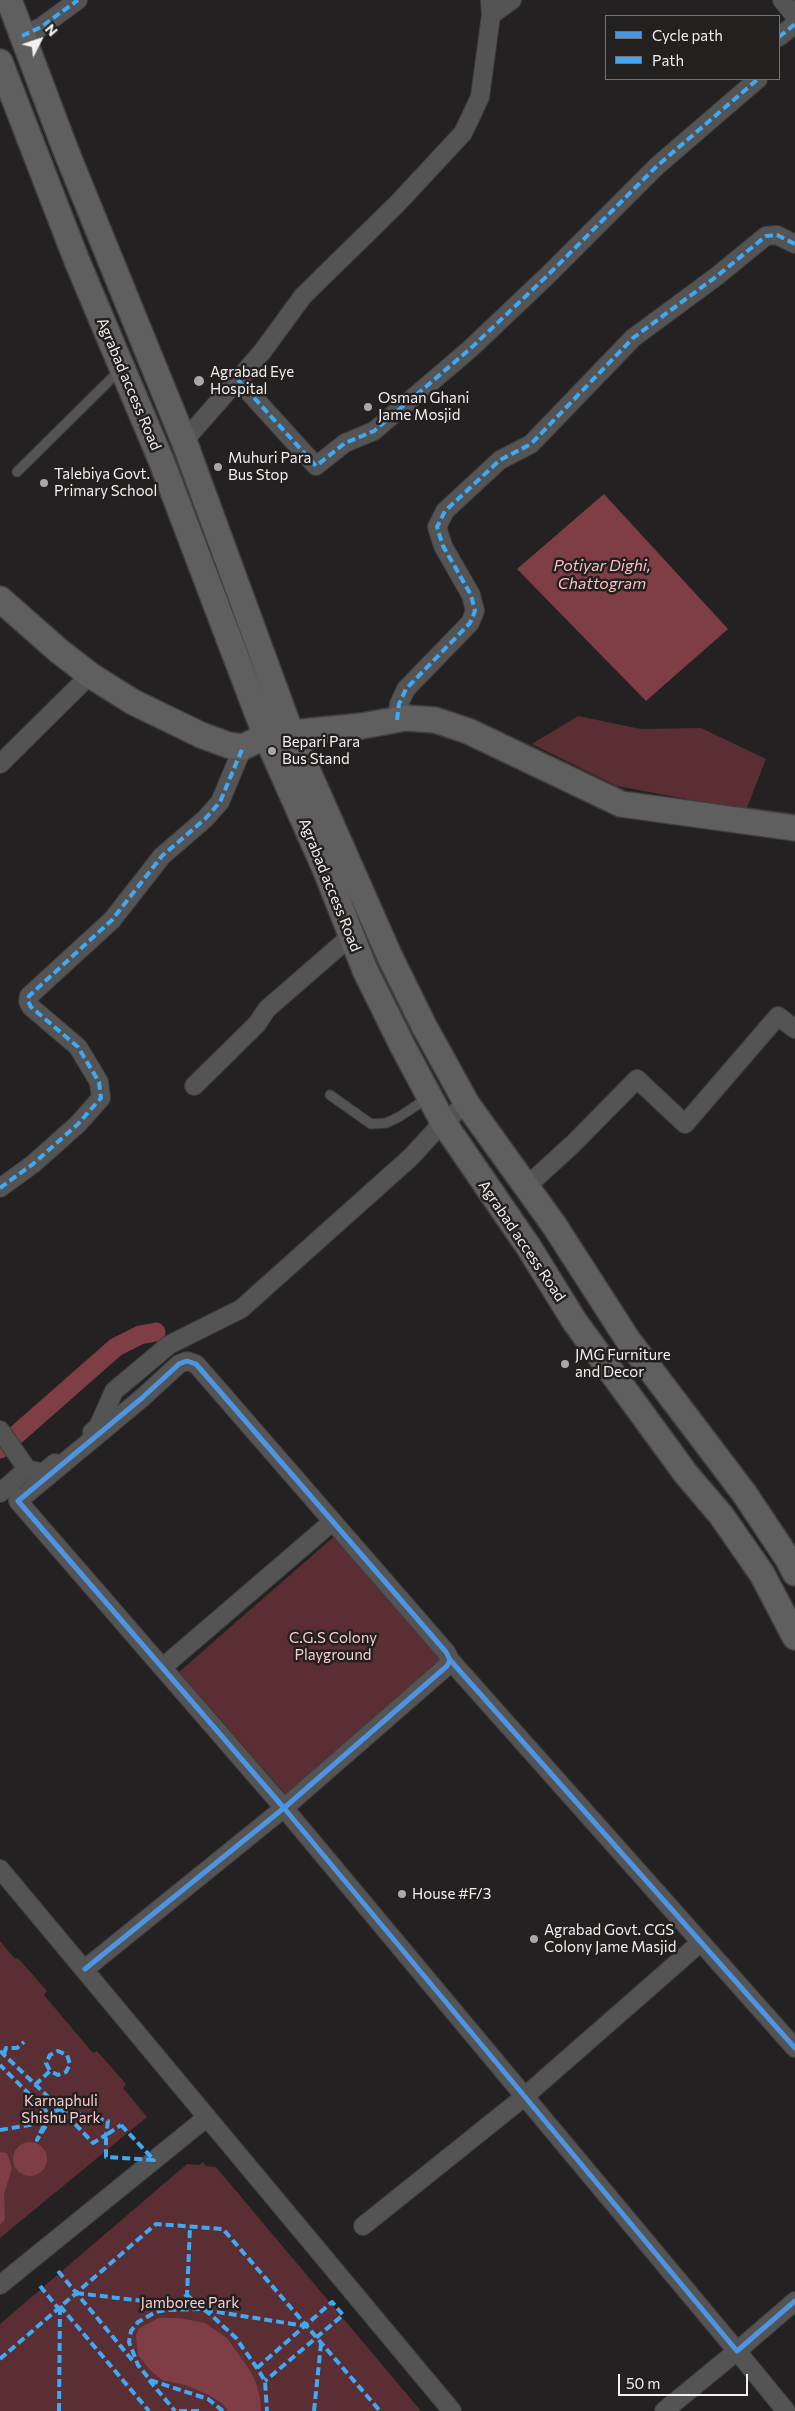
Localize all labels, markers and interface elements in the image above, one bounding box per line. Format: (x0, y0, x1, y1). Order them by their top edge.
north arrow (15, 15, 65, 65)
legend (605, 15, 780, 80)
text: N (42, 20, 62, 39)
text: Cycle path (652, 26, 723, 44)
text: Path (652, 51, 684, 69)
street label: Agrabad access Road (93, 315, 165, 453)
place label: Agrabad Eye Hospital (210, 363, 294, 398)
marker: Agrabad Eye Hospital (192, 374, 206, 388)
place label: Osman Ghani Jame Mosjid (378, 389, 469, 424)
marker: Osman Ghani Jame Mosjid (362, 401, 374, 413)
place label: Muhuri Para Bus Stop (228, 449, 311, 484)
marker: Muhuri Para Bus Stop (212, 461, 224, 473)
place label: Talebiya Govt. Primary School (54, 465, 157, 500)
marker: Talebiya Govt. Primary School (38, 477, 50, 489)
water label: Potiyar Dighi, Chattogram (553, 556, 651, 594)
place label: Bepari Para Bus Stand (282, 733, 360, 768)
marker: Bepari Para Bus Stand (266, 745, 278, 757)
street label: Agrabad access Road (295, 816, 365, 954)
street label: Agrabad access Road (475, 1177, 569, 1305)
place label: JMG Furniture and Decor (575, 1346, 671, 1381)
marker: JMG Furniture and Decor (559, 1358, 571, 1370)
park label: C.G.S Colony Playground (289, 1629, 377, 1664)
place label: House #F/3 (412, 1885, 491, 1903)
marker: House #F/3 (396, 1888, 408, 1900)
place label: Agrabad Govt. CGS Colony Jame Masjid (544, 1921, 676, 1956)
marker: Agrabad Govt. CGS Colony Jame Masjid (528, 1933, 540, 1945)
park label: Karnaphuli Shishu Park (21, 2092, 101, 2127)
park label: Jamboree Park (141, 2294, 239, 2312)
scale bar (620, 2364, 750, 2396)
text: 50 m (626, 2374, 660, 2392)

